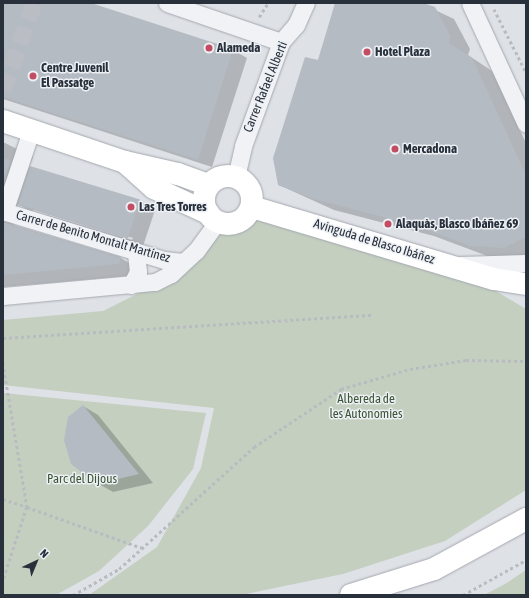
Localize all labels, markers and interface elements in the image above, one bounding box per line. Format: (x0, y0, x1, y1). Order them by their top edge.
street label: Carrer Rafael Alberti (241, 39, 291, 135)
place label: Alameda (217, 40, 260, 56)
marker: Alameda (204, 43, 214, 53)
place label: Hotel Plaza (375, 44, 430, 60)
marker: Hotel Plaza (362, 47, 372, 57)
place label: Centre Juvenil El Passatge (41, 61, 109, 92)
marker: Centre Juvenil El Passatge (28, 71, 38, 81)
place label: Mercadona (403, 141, 457, 157)
marker: Mercadona (390, 144, 400, 154)
place label: Las Tres Torres (139, 199, 207, 215)
marker: Las Tres Torres (126, 202, 136, 212)
street label: Carrer de Benito Montalt Martínez (14, 207, 172, 267)
street label: Avinguda de Blasco Ibáñez (311, 216, 437, 268)
place label: Alaquàs, Blasco Ibáñez 69 (396, 216, 518, 232)
marker: Alaquàs, Blasco Ibáñez 69 (383, 219, 393, 229)
park label: Albereda de les Autonomies (329, 392, 403, 423)
park label: Parc del Dijous (47, 471, 117, 487)
north arrow (16, 542, 56, 582)
text: N (38, 547, 51, 560)

